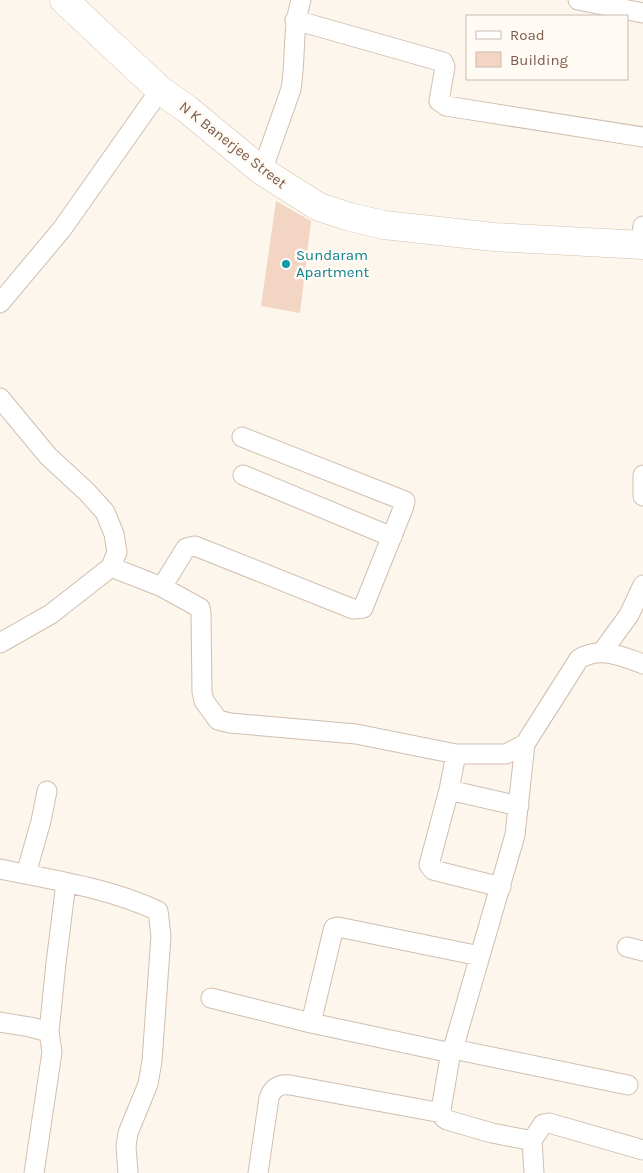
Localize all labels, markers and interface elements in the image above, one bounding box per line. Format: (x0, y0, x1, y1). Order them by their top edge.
legend (466, 15, 628, 80)
text: Road (510, 26, 545, 44)
text: Building (510, 51, 568, 69)
street label: N K Banerjee Street (176, 98, 290, 193)
place label: Sundaram Apartment (296, 246, 369, 281)
marker: Sundaram Apartment (280, 258, 292, 270)

